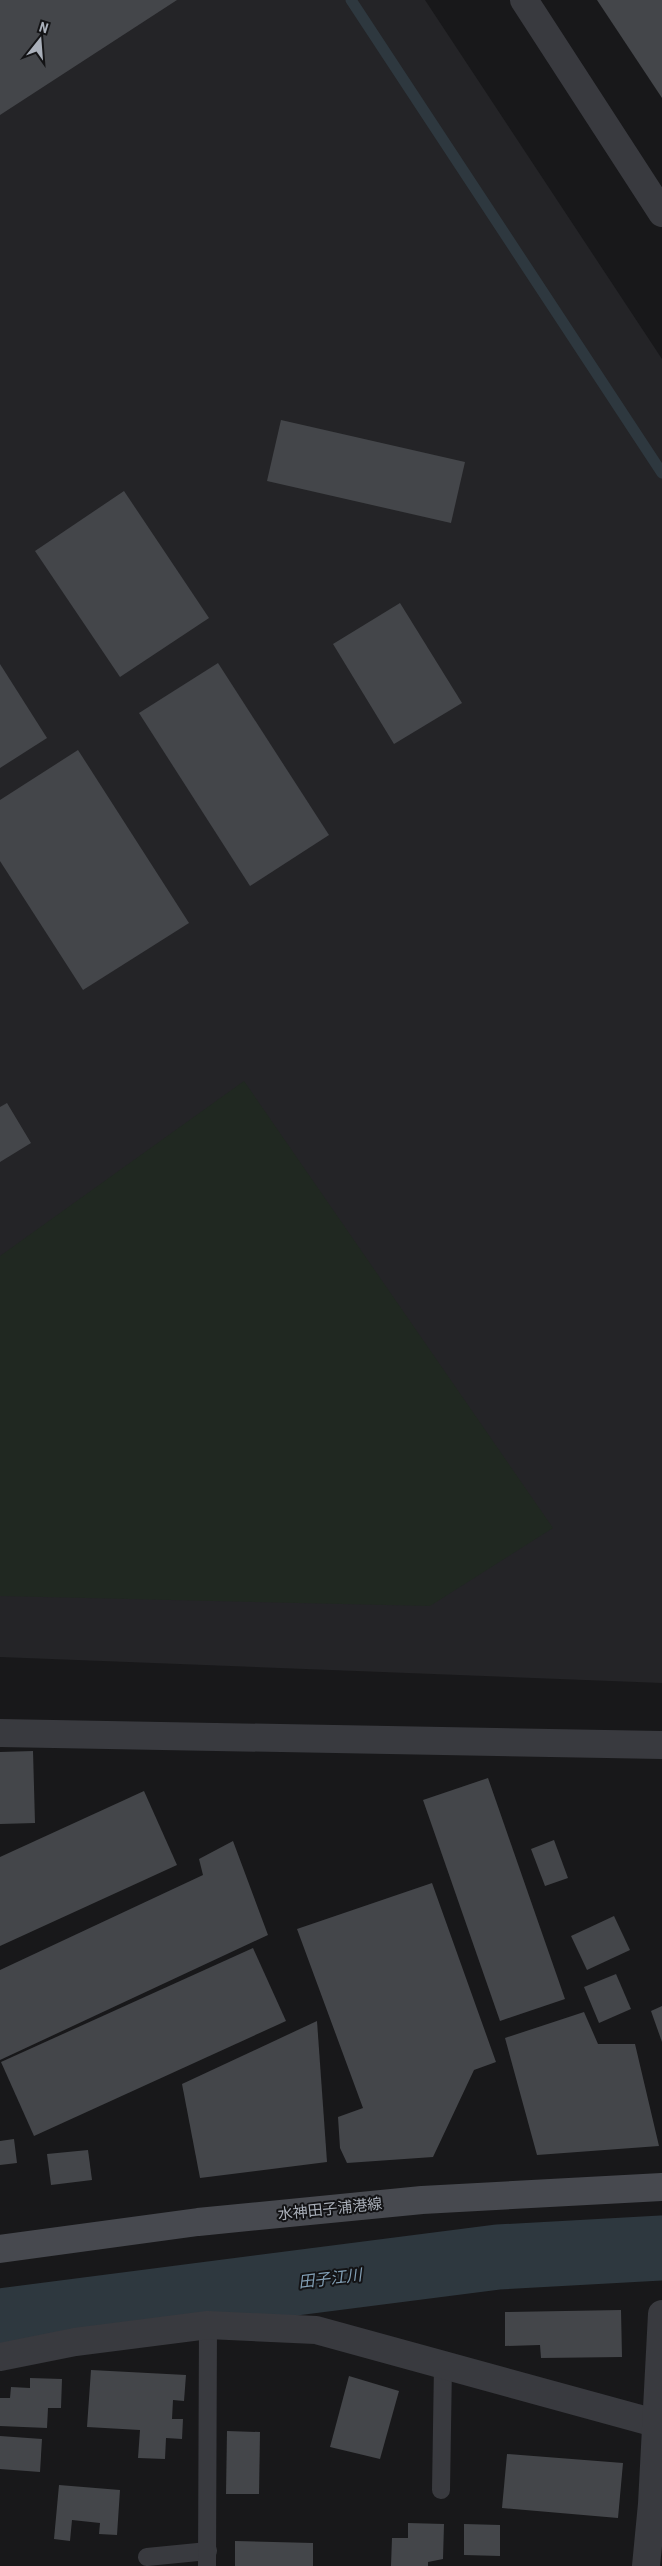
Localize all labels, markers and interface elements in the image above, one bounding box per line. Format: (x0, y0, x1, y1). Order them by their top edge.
north arrow (15, 15, 65, 65)
text: N (37, 19, 50, 36)
street label: 水神田子浦港線 (277, 2195, 383, 2223)
water label: 田子江川 (297, 2265, 365, 2292)

